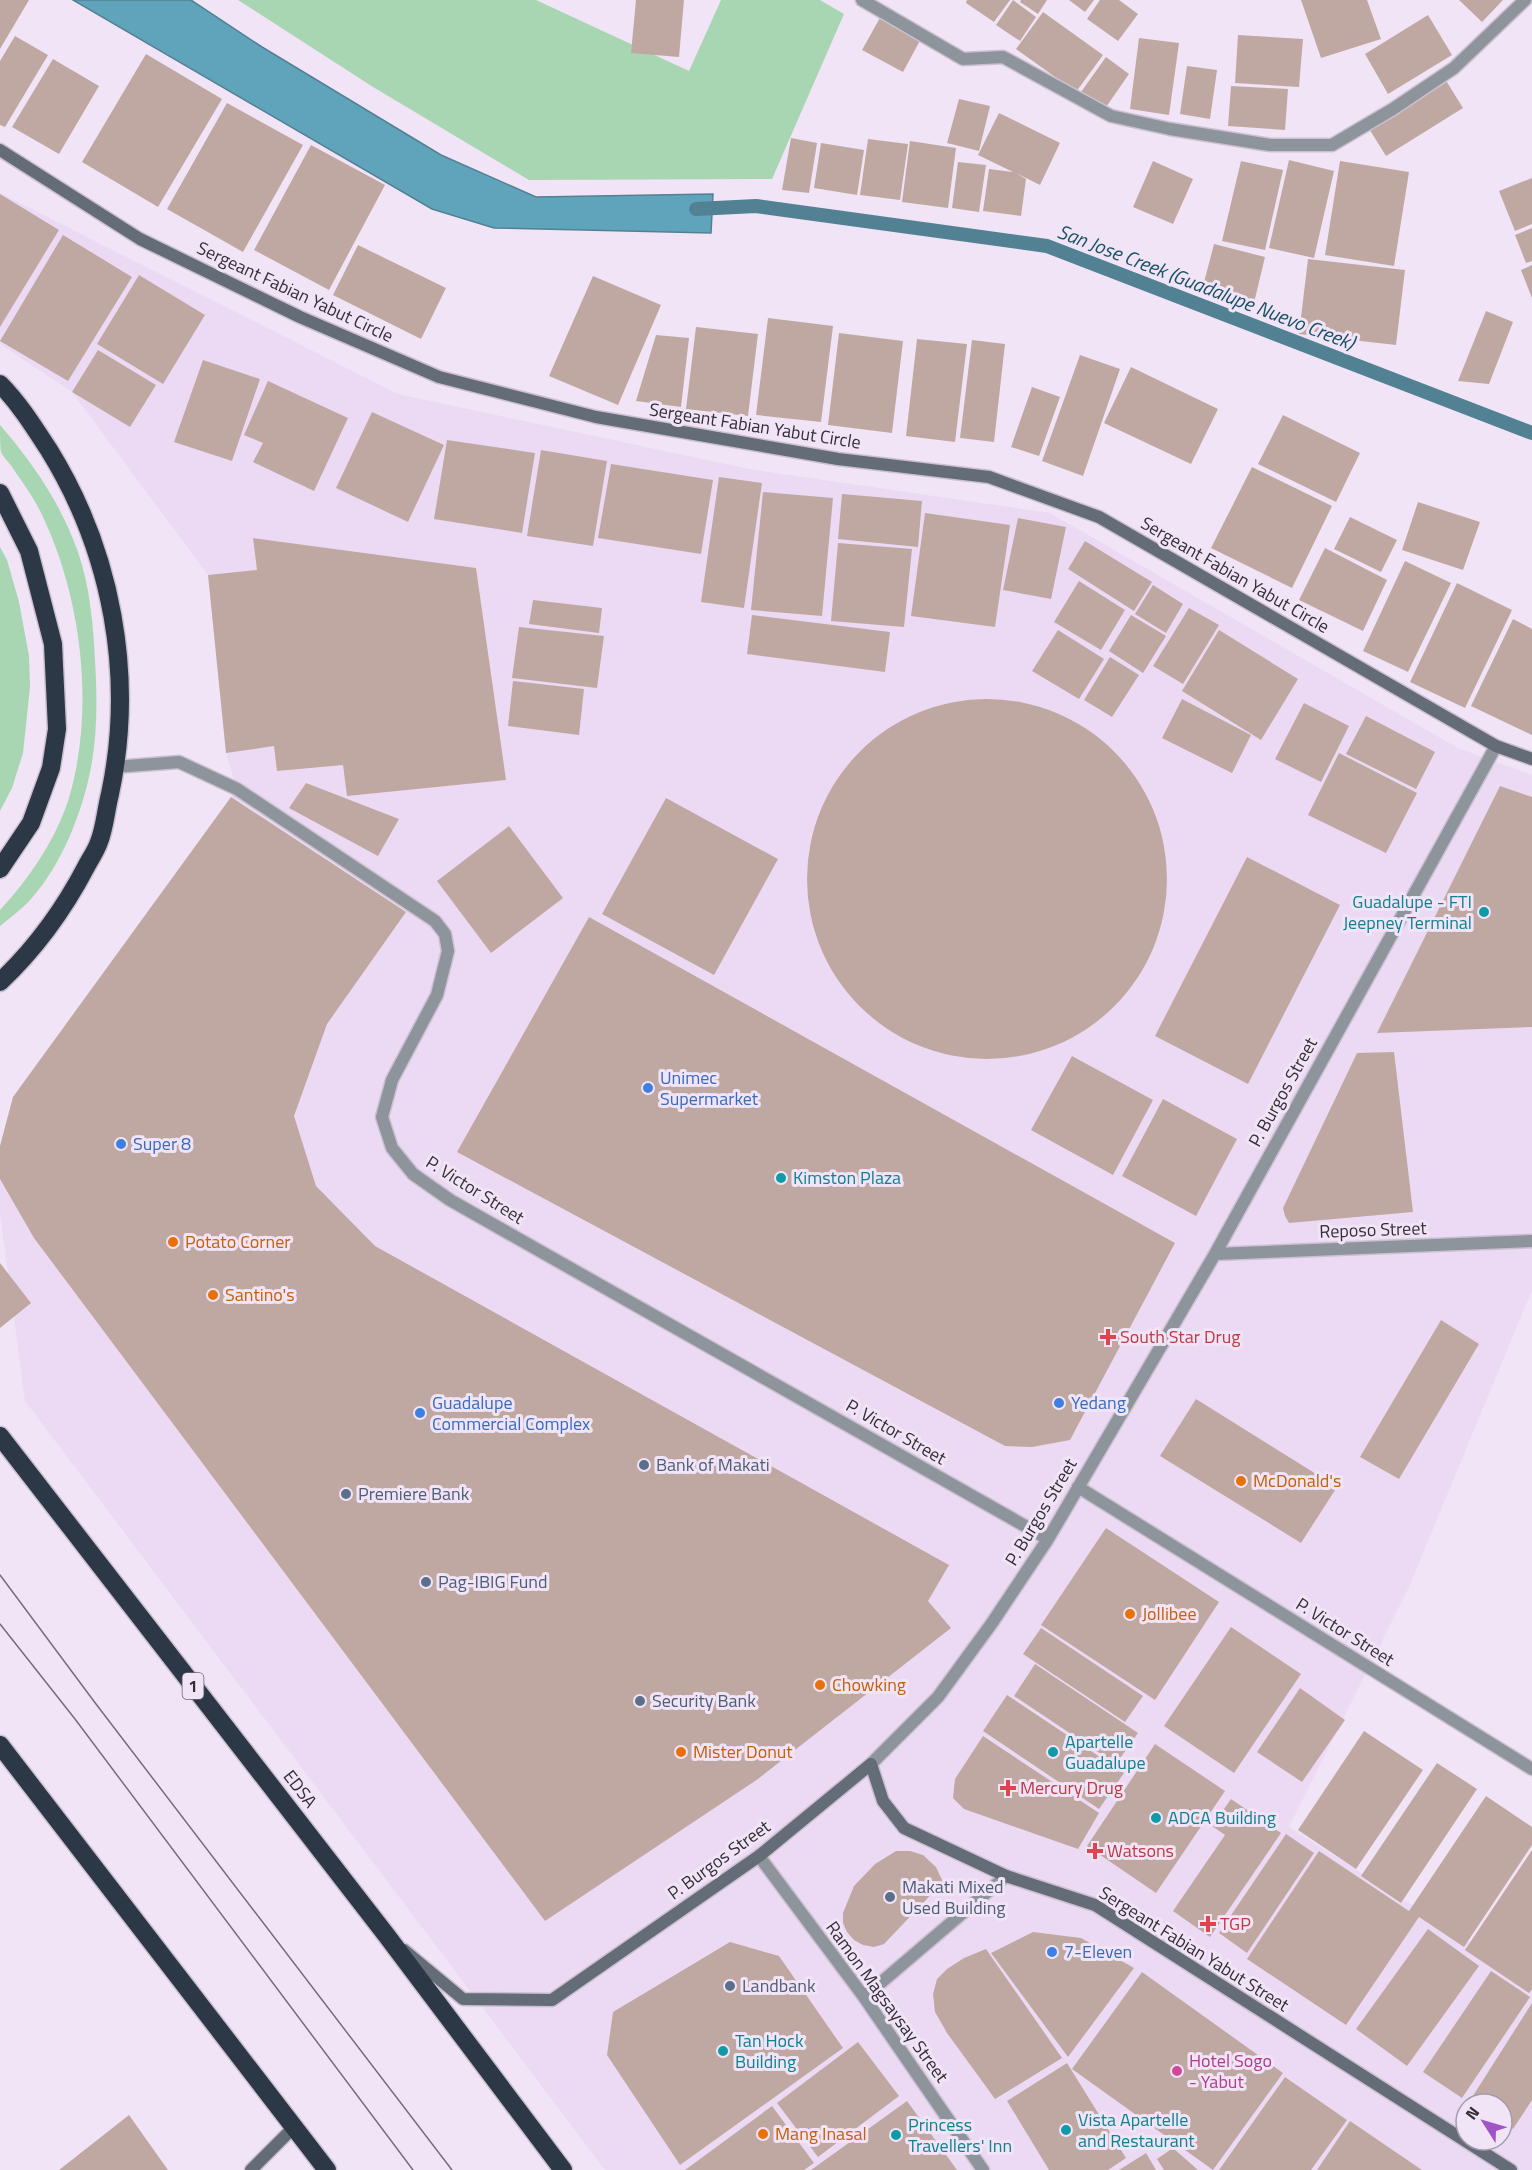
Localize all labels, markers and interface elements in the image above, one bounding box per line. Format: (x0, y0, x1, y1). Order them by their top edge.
water label: San Jose Creek (Guadalupe Nuevo Creek) (1053, 215, 1361, 358)
street label: Sergeant Fabian Yabut Circle (193, 234, 398, 349)
street label: Sergeant Fabian Yabut Circle (647, 395, 863, 456)
street label: Sergeant Fabian Yabut Circle (1136, 509, 1335, 640)
place label: Guadalupe - FTI Jeepney Terminal (1343, 888, 1472, 936)
marker: Guadalupe - FTI Jeepney Terminal (1477, 905, 1491, 919)
street label: P. Burgos Street (1241, 1032, 1324, 1151)
place label: Unimec Supermarket (660, 1064, 759, 1112)
marker: Unimec Supermarket (641, 1081, 655, 1095)
place label: Super 8 (133, 1130, 191, 1157)
marker: Super 8 (114, 1137, 128, 1151)
street label: P. Victor Street (421, 1149, 530, 1231)
place label: Kimston Plaza (793, 1164, 901, 1191)
marker: Kimston Plaza (774, 1171, 788, 1185)
street label: Reposo Street (1319, 1214, 1428, 1245)
place label: Potato Corner (185, 1228, 290, 1255)
marker: Potato Corner (166, 1235, 180, 1249)
place label: Santino's (225, 1281, 295, 1308)
marker: Santino's (206, 1288, 220, 1302)
place label: South Star Drug (1120, 1323, 1241, 1350)
marker: South Star Drug (1101, 1330, 1115, 1344)
place label: Guadalupe Commercial Complex (432, 1389, 590, 1437)
place label: Yedang (1071, 1389, 1126, 1416)
street label: P. Victor Street (841, 1392, 952, 1472)
marker: Yedang (1052, 1396, 1066, 1410)
marker: Guadalupe Commercial Complex (413, 1406, 427, 1420)
place label: Bank of Makati (656, 1451, 770, 1478)
street label: P. Burgos Street (998, 1452, 1084, 1571)
marker: Bank of Makati (637, 1458, 651, 1472)
place label: McDonald's (1253, 1467, 1341, 1494)
marker: McDonald's (1234, 1474, 1248, 1488)
place label: Premiere Bank (358, 1480, 470, 1507)
marker: Premiere Bank (339, 1487, 353, 1501)
place label: Pag-IBIG Fund (438, 1568, 547, 1595)
marker: Pag-IBIG Fund (419, 1575, 433, 1589)
street label: P. Victor Street (1291, 1591, 1400, 1673)
place label: Jollibee (1142, 1600, 1197, 1627)
marker: Jollibee (1123, 1607, 1137, 1621)
place label: Chowking (832, 1671, 906, 1698)
road number: 1 (182, 1673, 204, 1699)
marker: Chowking (813, 1678, 827, 1692)
place label: Security Bank (652, 1687, 756, 1714)
marker: Security Bank (633, 1694, 647, 1708)
place label: Apartelle Guadalupe (1065, 1728, 1146, 1776)
place label: Mister Donut (693, 1738, 793, 1765)
marker: Mister Donut (674, 1745, 688, 1759)
marker: Apartelle Guadalupe (1046, 1745, 1060, 1759)
street label: EDSA (277, 1764, 324, 1814)
place label: Mercury Drug (1020, 1774, 1123, 1801)
marker: Mercury Drug (1001, 1781, 1015, 1795)
place label: ADCA Building (1168, 1804, 1276, 1831)
marker: ADCA Building (1149, 1811, 1163, 1825)
street label: P. Burgos Street (662, 1813, 776, 1906)
place label: Watsons (1107, 1837, 1174, 1864)
marker: Watsons (1088, 1844, 1102, 1858)
place label: Makati Mixed Used Building (902, 1873, 1006, 1921)
street label: Sergeant Fabian Yabut Street (1094, 1879, 1295, 2019)
marker: Makati Mixed Used Building (883, 1890, 897, 1904)
place label: TGP (1220, 1910, 1251, 1937)
street label: Ramon Magsaysay Street (819, 1915, 956, 2089)
marker: TGP (1201, 1917, 1215, 1931)
place label: 7-Eleven (1064, 1938, 1132, 1965)
marker: 7-Eleven (1045, 1945, 1059, 1959)
place label: Landbank (742, 1972, 816, 1999)
marker: Landbank (723, 1979, 737, 1993)
place label: Tan Hock Building (735, 2027, 804, 2075)
marker: Tan Hock Building (716, 2044, 730, 2058)
place label: Hotel Sogo - Yabut (1189, 2047, 1272, 2095)
marker: Hotel Sogo - Yabut (1170, 2064, 1184, 2078)
north arrow (1454, 2092, 1514, 2152)
text: N (1459, 2101, 1485, 2125)
place label: Vista Apartelle and Restaurant (1078, 2106, 1195, 2154)
place label: Princess Travellers' Inn (908, 2111, 1012, 2159)
place label: Mang Inasal (775, 2120, 867, 2147)
marker: Vista Apartelle and Restaurant (1059, 2123, 1073, 2137)
marker: Mang Inasal (756, 2127, 770, 2141)
marker: Princess Travellers' Inn (889, 2128, 903, 2142)

